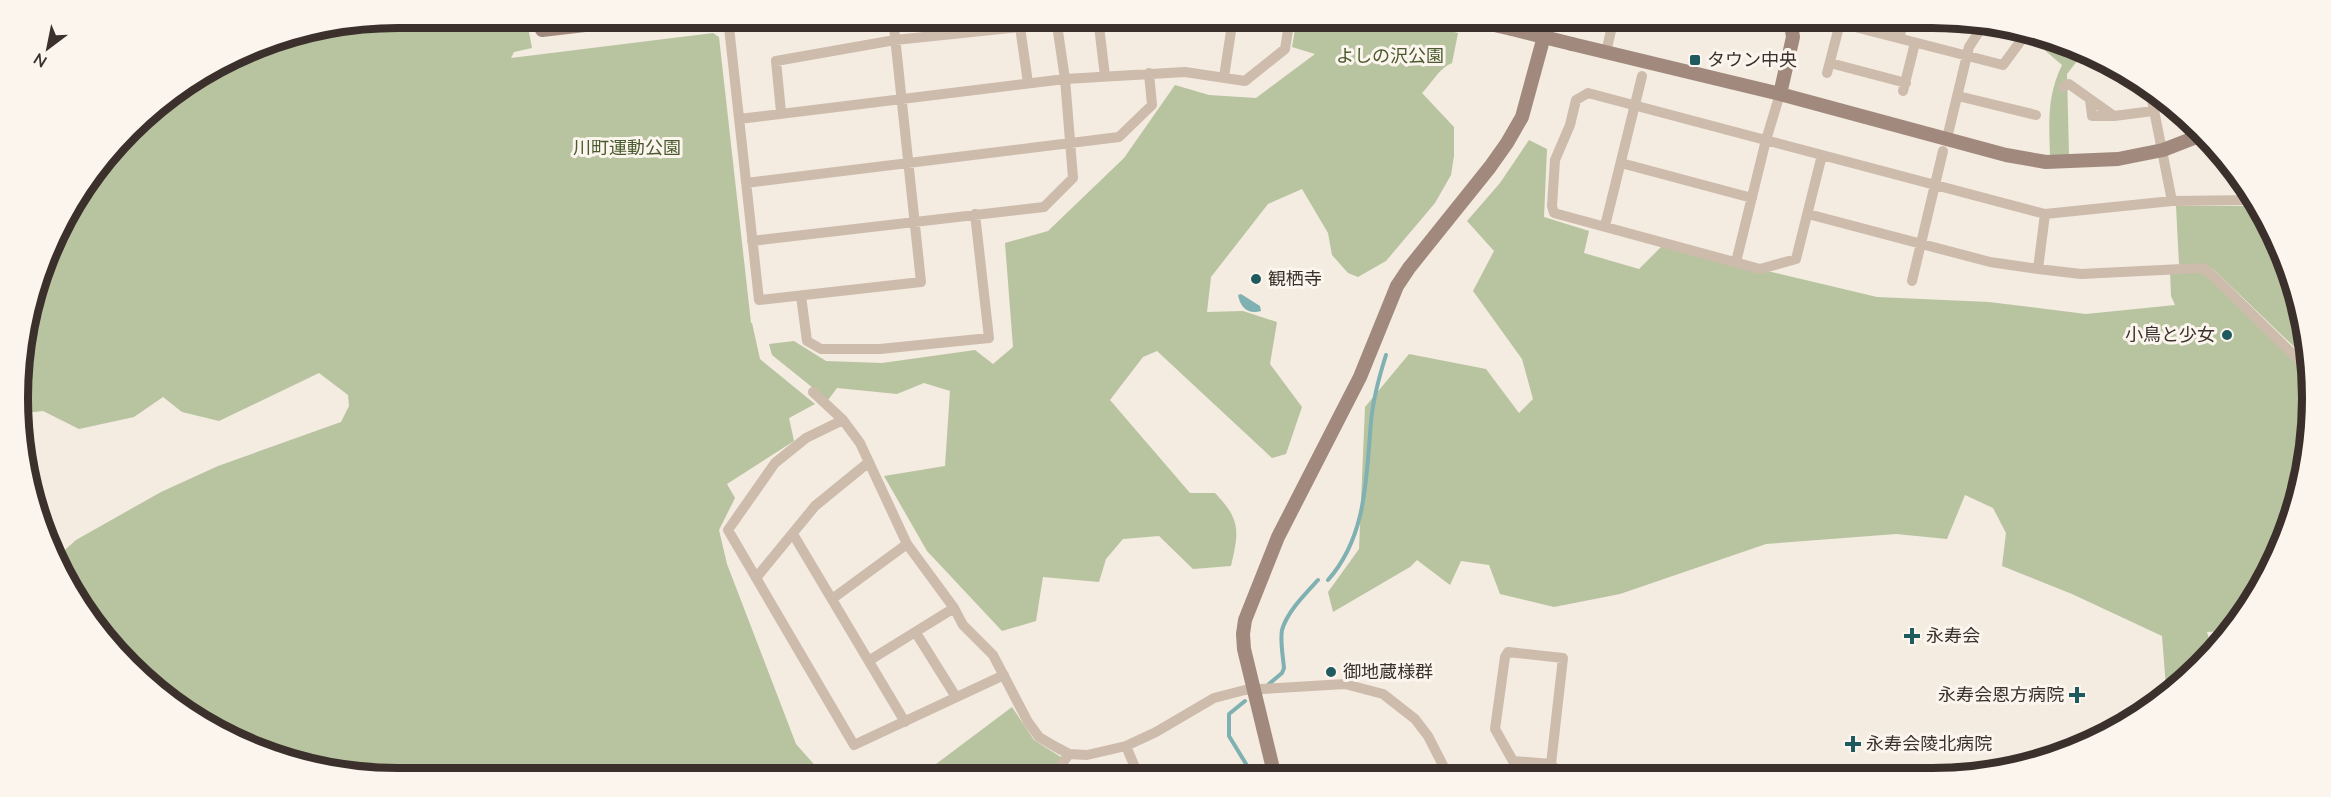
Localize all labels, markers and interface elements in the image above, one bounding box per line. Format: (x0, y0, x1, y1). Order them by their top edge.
north arrow (18, 18, 78, 78)
park label: よしの沢公園 (1336, 44, 1444, 68)
text: N (30, 47, 51, 72)
place label: タウン中央 (1707, 48, 1797, 72)
marker: タウン中央 (1688, 53, 1702, 67)
park label: 川町運動公園 (573, 136, 681, 160)
place label: 観栖寺 (1268, 267, 1322, 291)
marker: 観栖寺 (1249, 272, 1263, 286)
place label: 小鳥と少女 (2125, 323, 2215, 347)
marker: 小鳥と少女 (2220, 328, 2234, 342)
place label: 永寿会 (1926, 624, 1980, 648)
marker: 永寿会 (1903, 627, 1921, 645)
place label: 御地蔵様群 (1343, 660, 1433, 684)
marker: 御地蔵様群 (1324, 665, 1338, 679)
place label: 永寿会恩方病院 (1938, 683, 2064, 707)
marker: 永寿会恩方病院 (2068, 686, 2086, 704)
place label: 永寿会陵北病院 (1866, 732, 1992, 756)
marker: 永寿会陵北病院 (1844, 735, 1862, 753)

